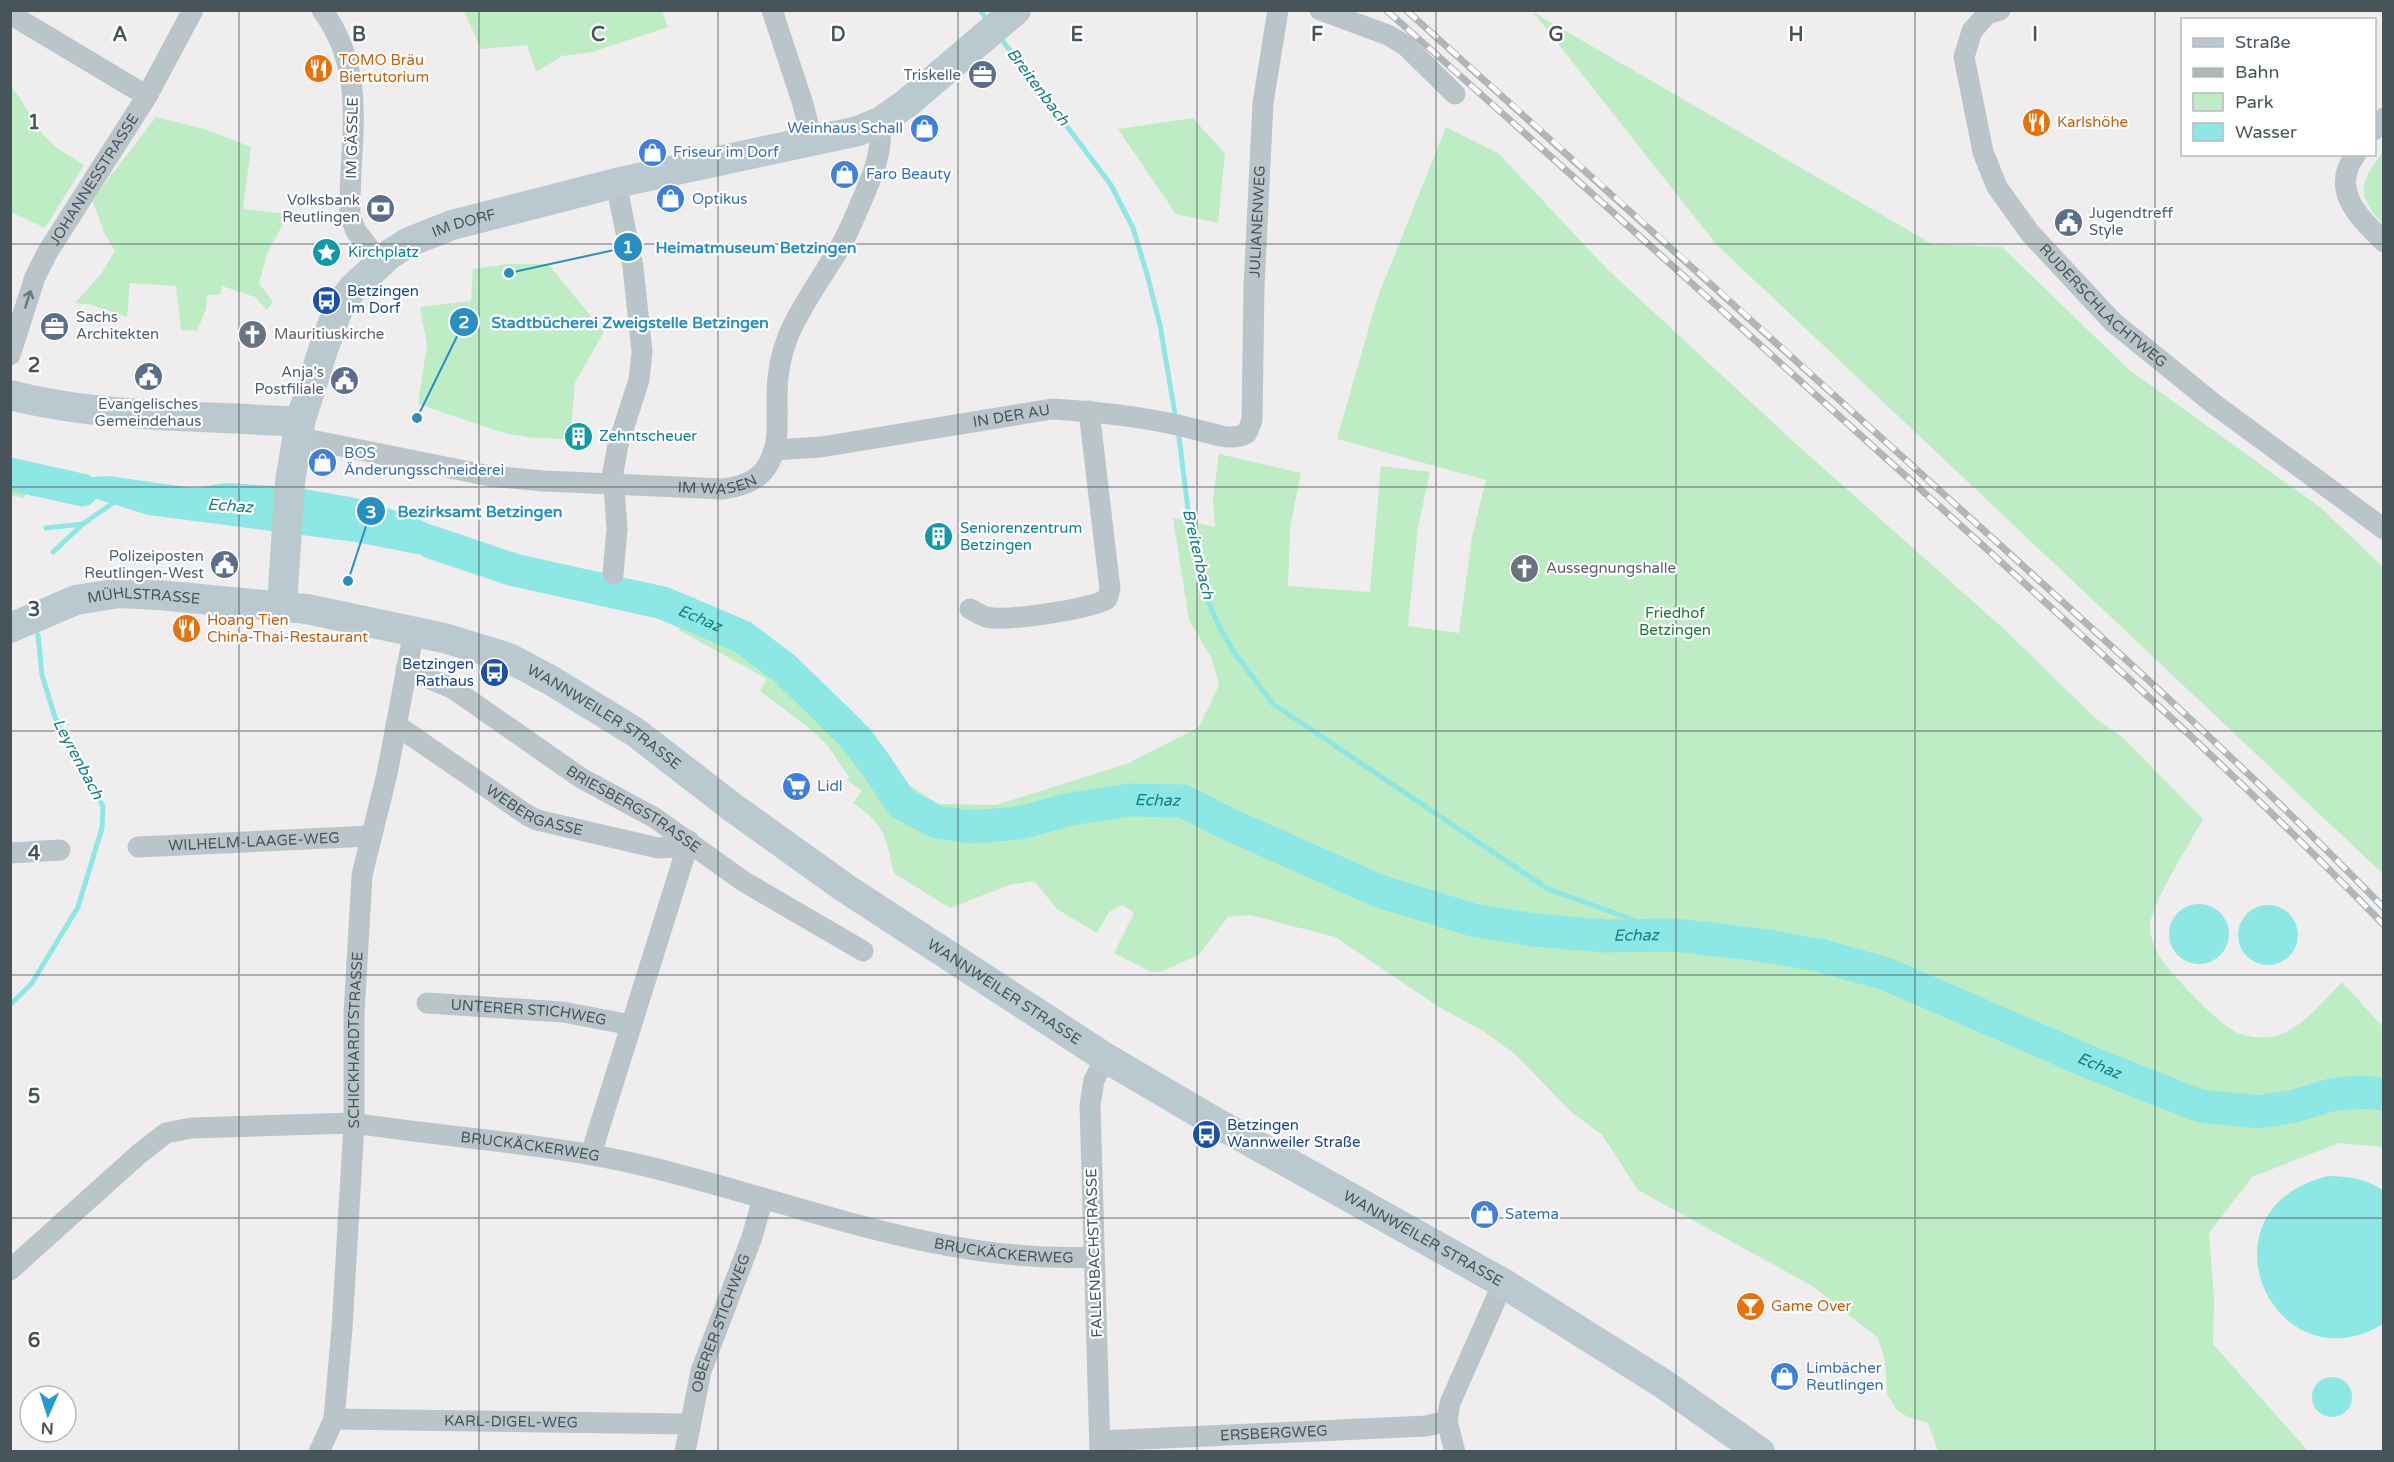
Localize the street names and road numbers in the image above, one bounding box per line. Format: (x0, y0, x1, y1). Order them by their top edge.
street label: IM GÄSSLE (342, 97, 362, 179)
street label: JOHANNESSTRASSE (45, 110, 142, 249)
street label: JULIANENWEG (1245, 165, 1269, 278)
street label: IM DORF (429, 205, 498, 241)
street label: RUDERSCHLACHTWEG (2036, 240, 2171, 371)
street label: IN DER AU (971, 400, 1051, 431)
street label: IM WASEN (677, 471, 760, 498)
street label: MÜHLSTRASSE (86, 583, 201, 608)
street label: WANNWEILER STRASSE (524, 660, 685, 773)
street label: BRIESBERGSTRASSE (563, 761, 704, 857)
street label: WEBERGASSE (482, 780, 585, 839)
street label: WILHELM-LAAGE-WEG (168, 828, 340, 855)
street label: WANNWEILER STRASSE (924, 935, 1085, 1048)
street label: SCHICKHARDTSTRASSE (345, 951, 367, 1129)
street label: UNTERER STICHWEG (450, 996, 608, 1029)
street label: BRUCKÄCKERWEG (460, 1128, 601, 1165)
street label: FALLENBACHSTRASSE (1082, 1168, 1106, 1338)
street label: WANNWEILER STRASSE (1340, 1186, 1506, 1290)
street label: BRUCKÄCKERWEG (932, 1234, 1074, 1267)
street label: OBERER STICHWEG (688, 1251, 754, 1394)
street label: KARL-DIGEL-WEG (444, 1412, 578, 1431)
street label: ERSBERGWEG (1220, 1422, 1328, 1444)

